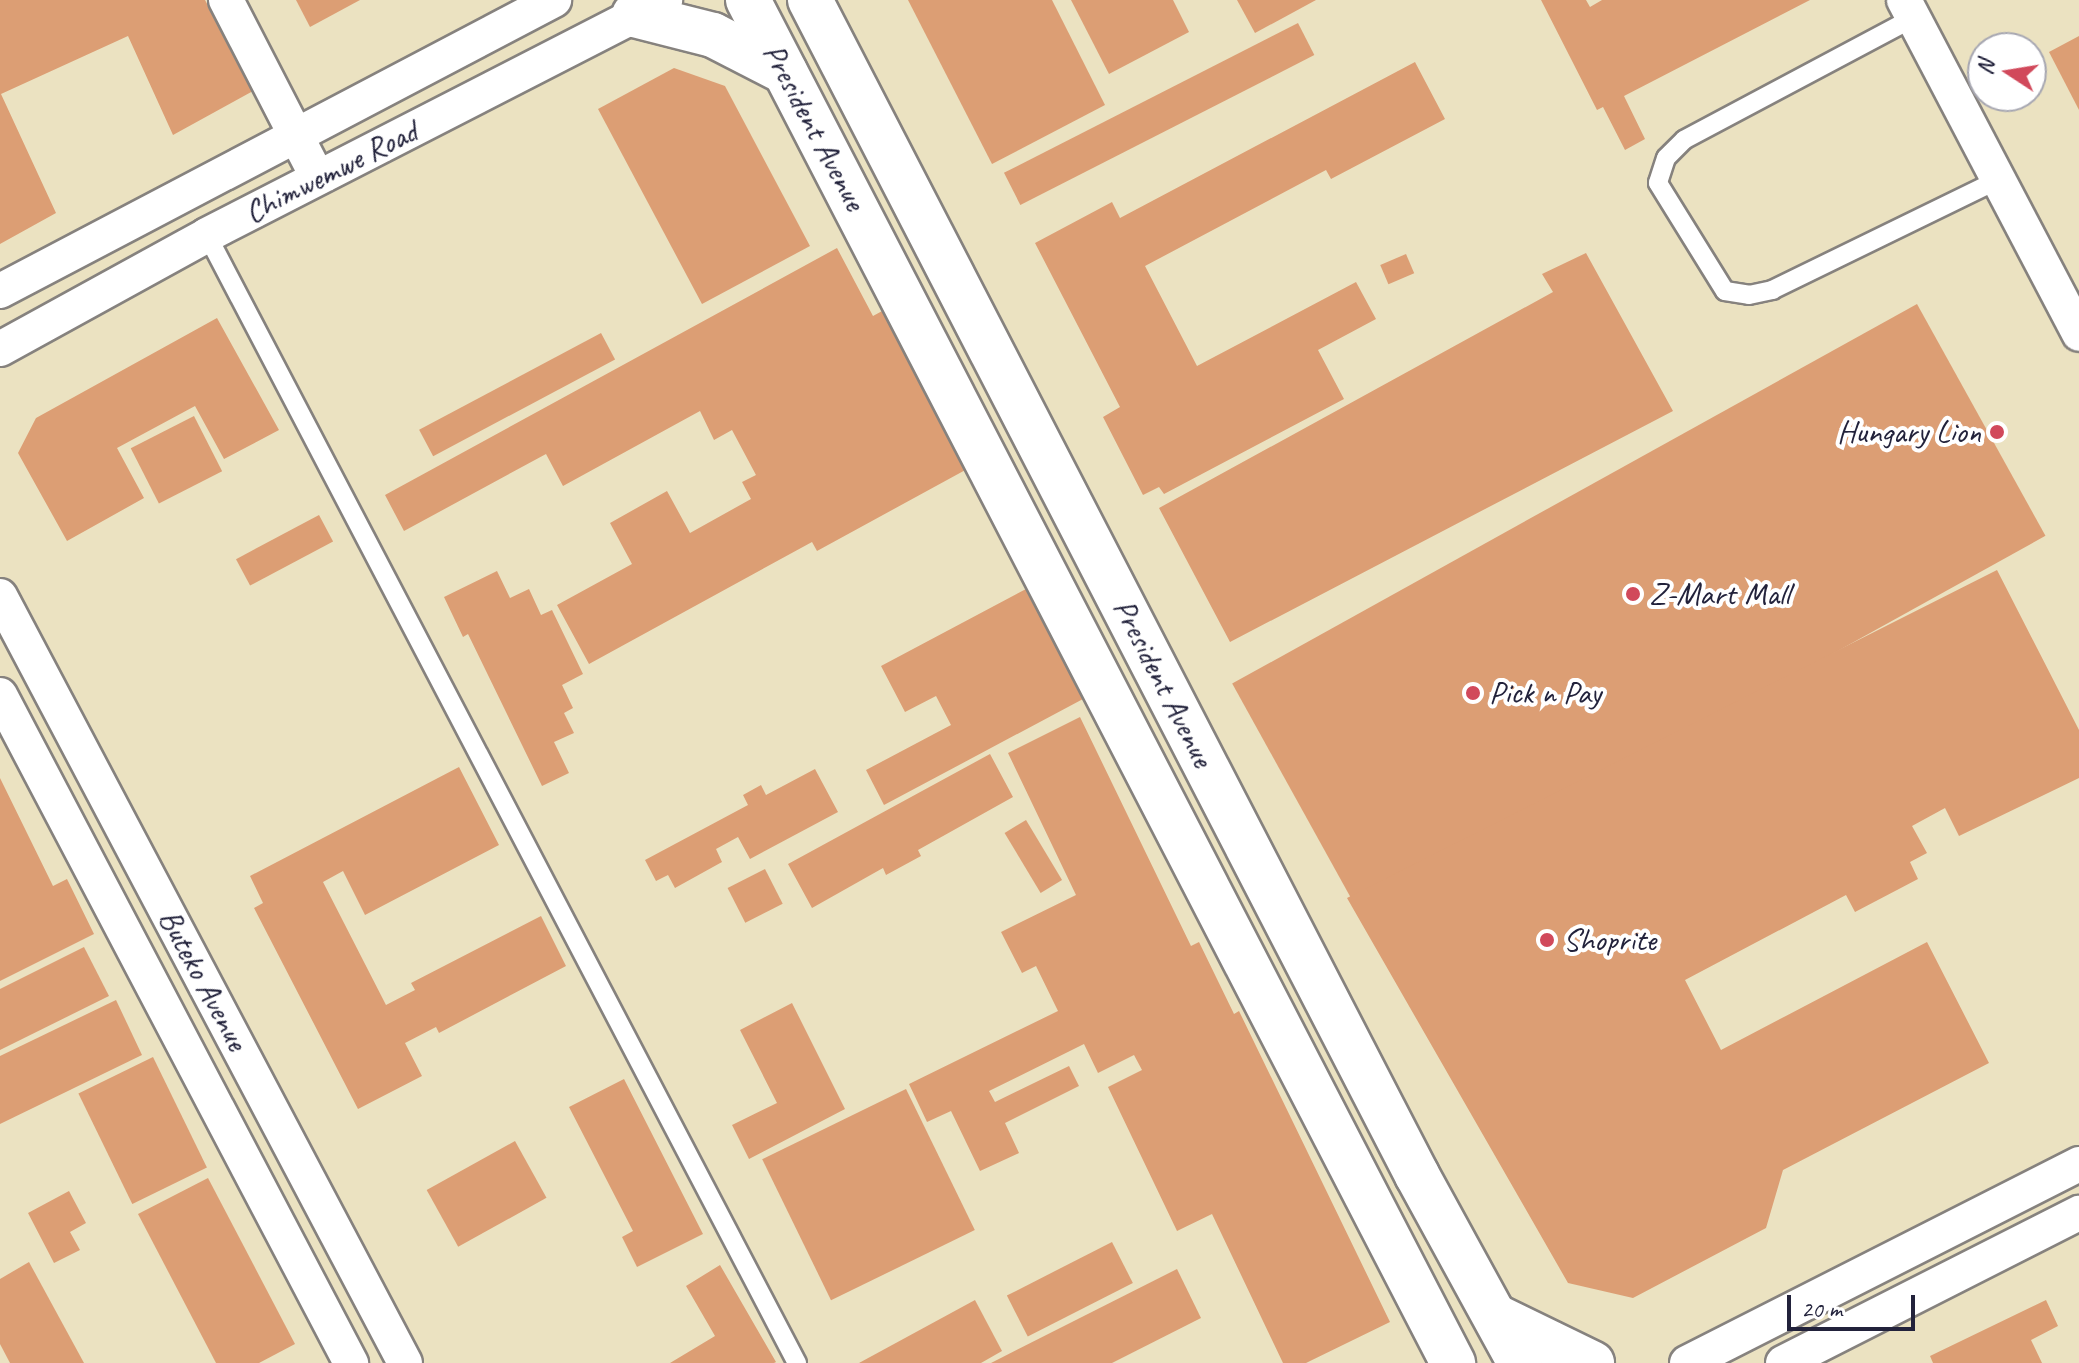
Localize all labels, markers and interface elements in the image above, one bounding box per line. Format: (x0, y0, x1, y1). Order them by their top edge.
north arrow (1967, 32, 2047, 112)
street label: President Avenue (754, 37, 874, 217)
text: N (1970, 58, 2001, 77)
street label: Chimwemwe Road (238, 112, 424, 232)
place label: Hungary Lion (1837, 413, 1981, 451)
marker: Hungary Lion (1988, 423, 2006, 441)
place label: Z-Mart Mall (1649, 575, 1791, 613)
marker: Z-Mart Mall (1624, 585, 1642, 603)
street label: President Avenue (1104, 593, 1222, 773)
place label: Pick n Pay (1489, 674, 1601, 712)
marker: Pick n Pay (1464, 684, 1482, 702)
street label: Buteko Avenue (150, 903, 256, 1057)
place label: Shoprite (1563, 921, 1656, 959)
marker: Shoprite (1538, 931, 1556, 949)
scale bar (1791, 1279, 1919, 1329)
text: 20 m (1801, 1294, 1842, 1324)

